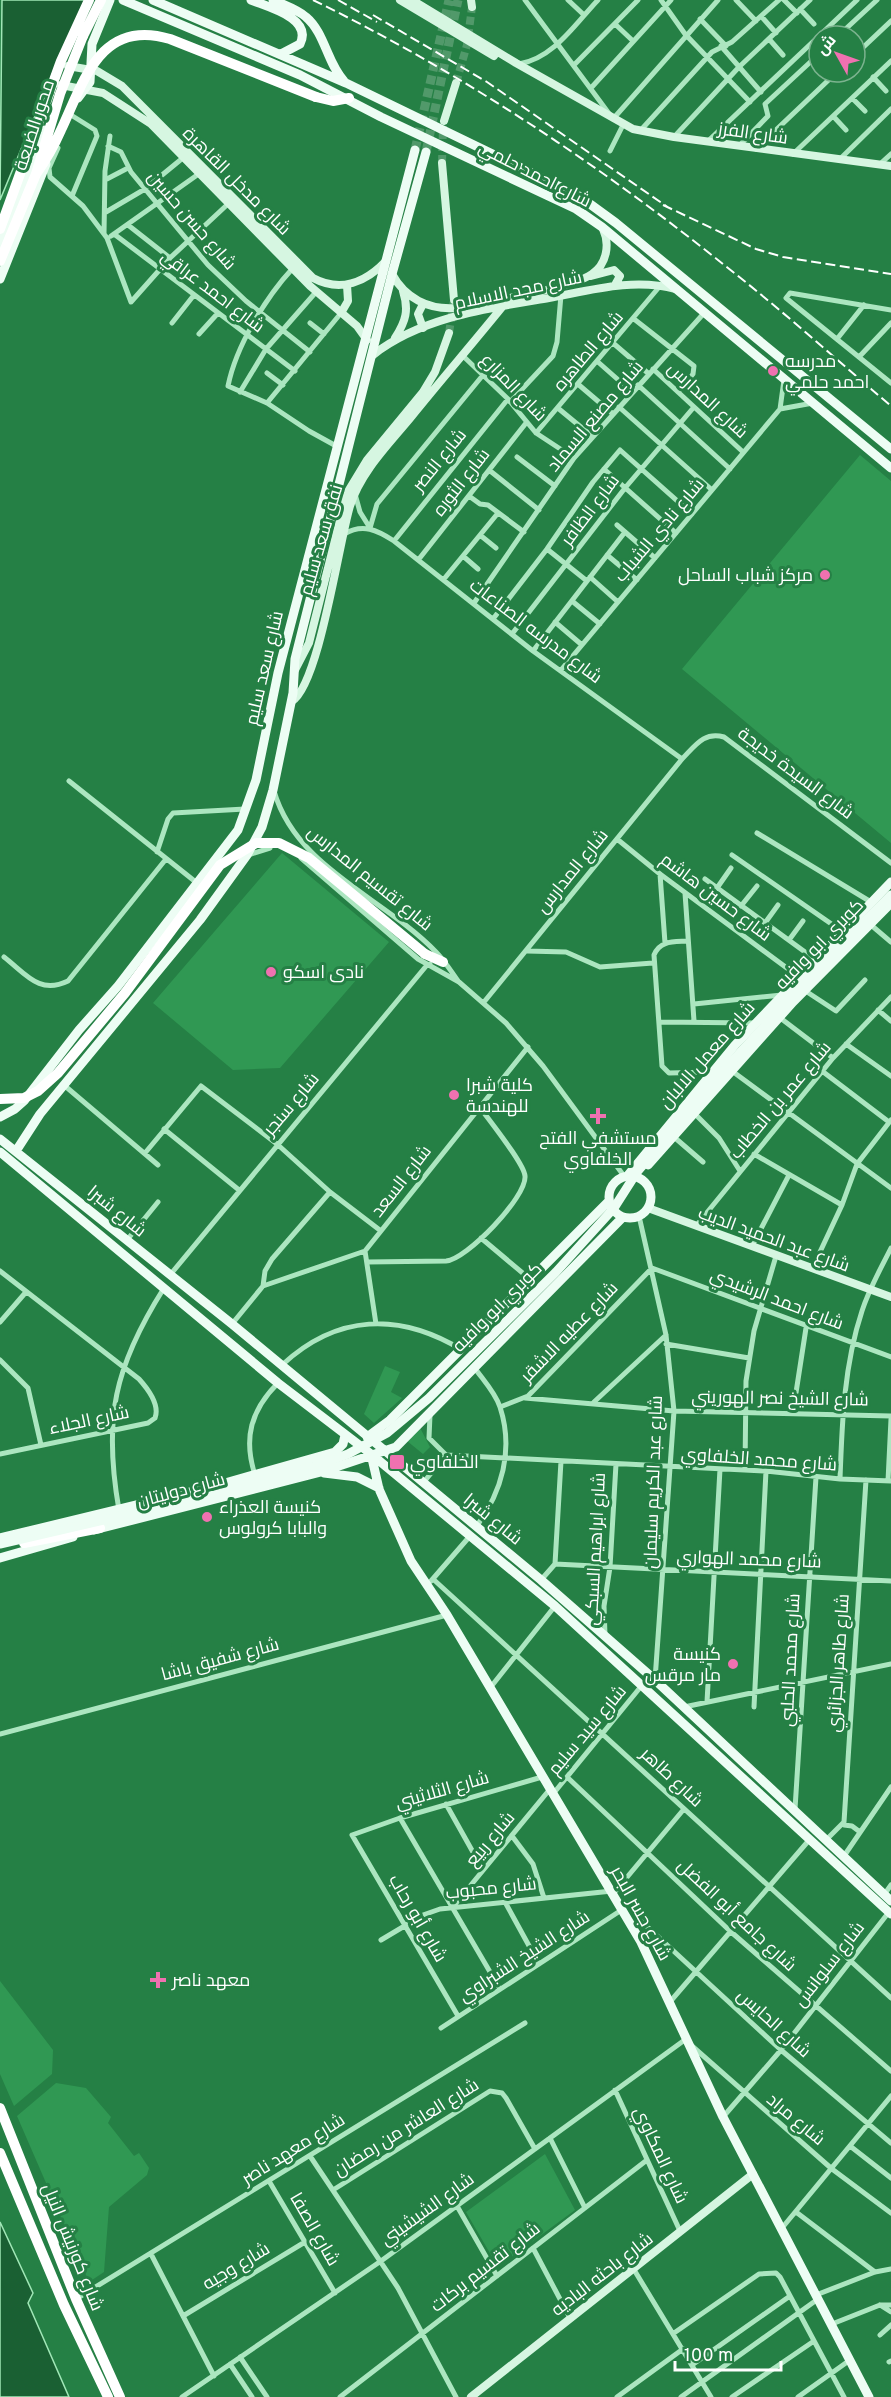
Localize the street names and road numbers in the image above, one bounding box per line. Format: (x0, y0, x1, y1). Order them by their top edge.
street label: محور الضبعة (10, 77, 61, 174)
street label: شارع الفرز (715, 118, 789, 151)
street label: شارع مدخل القاهرة (177, 123, 295, 241)
street label: شارع احمد حلمي (474, 137, 595, 215)
street label: شارع حسن حسين (141, 166, 240, 275)
street label: شارع احمد عراقي (155, 246, 269, 340)
street label: شارع مجد الاسلام (452, 267, 584, 316)
street label: شارع الطاهره (549, 307, 629, 397)
street label: شارع المزارع (475, 349, 551, 427)
street label: شارع مصنع السماد (543, 357, 649, 477)
street label: شارع المدارس (662, 358, 752, 444)
street label: شارع النصر (407, 425, 472, 498)
street label: شارع الثوره (429, 444, 496, 521)
street label: شارع الظافر (556, 470, 626, 552)
street label: شارع نادي الشباب (610, 474, 711, 588)
street label: نفق سعد سليم (296, 482, 349, 599)
street label: شارع مدرسه الصناعات (464, 575, 606, 690)
street label: شارع سعد سليم (241, 609, 290, 728)
street label: شارع السيدة خديجة (732, 723, 858, 825)
street label: شارع تقسيم المدارس (302, 821, 437, 937)
street label: شارع المدارس (532, 825, 614, 919)
street label: شارع حسين هاشم (655, 849, 775, 947)
street label: كوبري ابو وافيه (771, 895, 870, 996)
street label: شارع معمل الالبان (655, 997, 761, 1114)
street label: شارع عمر بن الخطاب (725, 1037, 837, 1165)
street label: شارع سنجر (258, 1069, 325, 1142)
street label: شارع السعد (367, 1141, 438, 1223)
street label: شارع شبرا (82, 1181, 150, 1243)
street label: شارع عبد الحميد الديب (694, 1202, 853, 1279)
street label: كوبري ابو وافيه (448, 1258, 549, 1359)
street label: شارع احمد الرشيدي (706, 1264, 846, 1337)
street label: شارع عطيه الاشقر (515, 1278, 624, 1389)
street label: شارع الشيخ نصر الهوريني (691, 1386, 869, 1414)
street label: شارع عبد الكريم سليمان (640, 1395, 669, 1569)
street label: شارع الجلاء (47, 1402, 132, 1441)
street label: شارع محمد الخلفاوي (680, 1444, 838, 1478)
street label: شارع دوليتان (135, 1469, 228, 1514)
street label: شارع ابراهيم السبكي (581, 1472, 613, 1626)
street label: شارع شبرا (458, 1489, 526, 1551)
street label: شارع محمد الهواري (676, 1546, 822, 1576)
street label: شارع محمد الحلبي (777, 1593, 807, 1727)
street label: شارع طاهر الجزائري (823, 1593, 857, 1733)
street label: شارع شفيق باشا (159, 1634, 282, 1687)
street label: شارع سيد سليم (544, 1681, 633, 1781)
street label: شارع طاهر (634, 1743, 707, 1813)
street label: شارع الثلاثيني (393, 1767, 492, 1817)
street label: شارع ربيع (461, 1808, 521, 1872)
street label: شارع جامع أبو الفضل (671, 1854, 801, 1977)
street label: شارع جسر البحر (604, 1861, 675, 1965)
street label: شارع أبو رحاب (382, 1870, 452, 1967)
street label: شارع محبوب (444, 1873, 538, 1906)
street label: شارع الشيخ الشبراوي (455, 1906, 595, 2009)
street label: شارع سلوانس (790, 1918, 871, 2012)
street label: شارع الحايس (731, 1985, 815, 2064)
street label: شارع العاشر من رمضان (330, 2074, 484, 2182)
street label: شارع مراد (761, 2089, 829, 2151)
street label: شارع المكاوي (626, 2104, 692, 2208)
street label: شارع معهد ناصر (237, 2109, 350, 2192)
street label: شارع الشيشيني (376, 2168, 480, 2253)
street label: شارع كورنيش النيل (36, 2181, 108, 2315)
street label: شارع الصفا (283, 2189, 344, 2271)
street label: شارع تقسيم بركات (426, 2218, 546, 2318)
street label: شارع باحثه الباديه (547, 2228, 659, 2322)
street label: شارع وجيه (199, 2238, 275, 2296)

